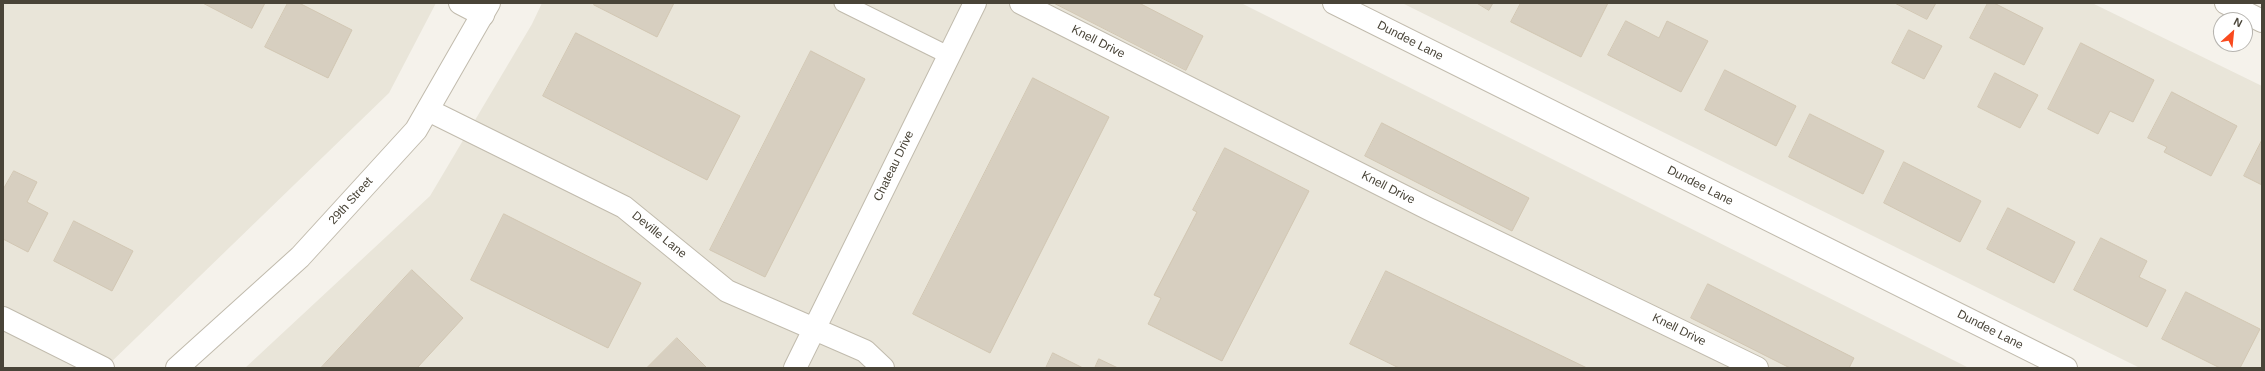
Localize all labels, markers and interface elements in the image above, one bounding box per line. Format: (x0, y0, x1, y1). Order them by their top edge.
north arrow (2213, 12, 2253, 52)
text: N (2232, 15, 2244, 29)
street label: Dundee Lane (1375, 18, 1445, 64)
street label: Knell Drive (1069, 22, 1127, 62)
street label: Chateau Drive (871, 128, 917, 204)
street label: Dundee Lane (1665, 163, 1735, 209)
street label: Knell Drive (1359, 168, 1417, 208)
street label: 29th Street (326, 174, 376, 228)
street label: Deville Lane (629, 209, 689, 261)
street label: Dundee Lane (1955, 307, 2025, 353)
street label: Knell Drive (1650, 311, 1708, 349)

